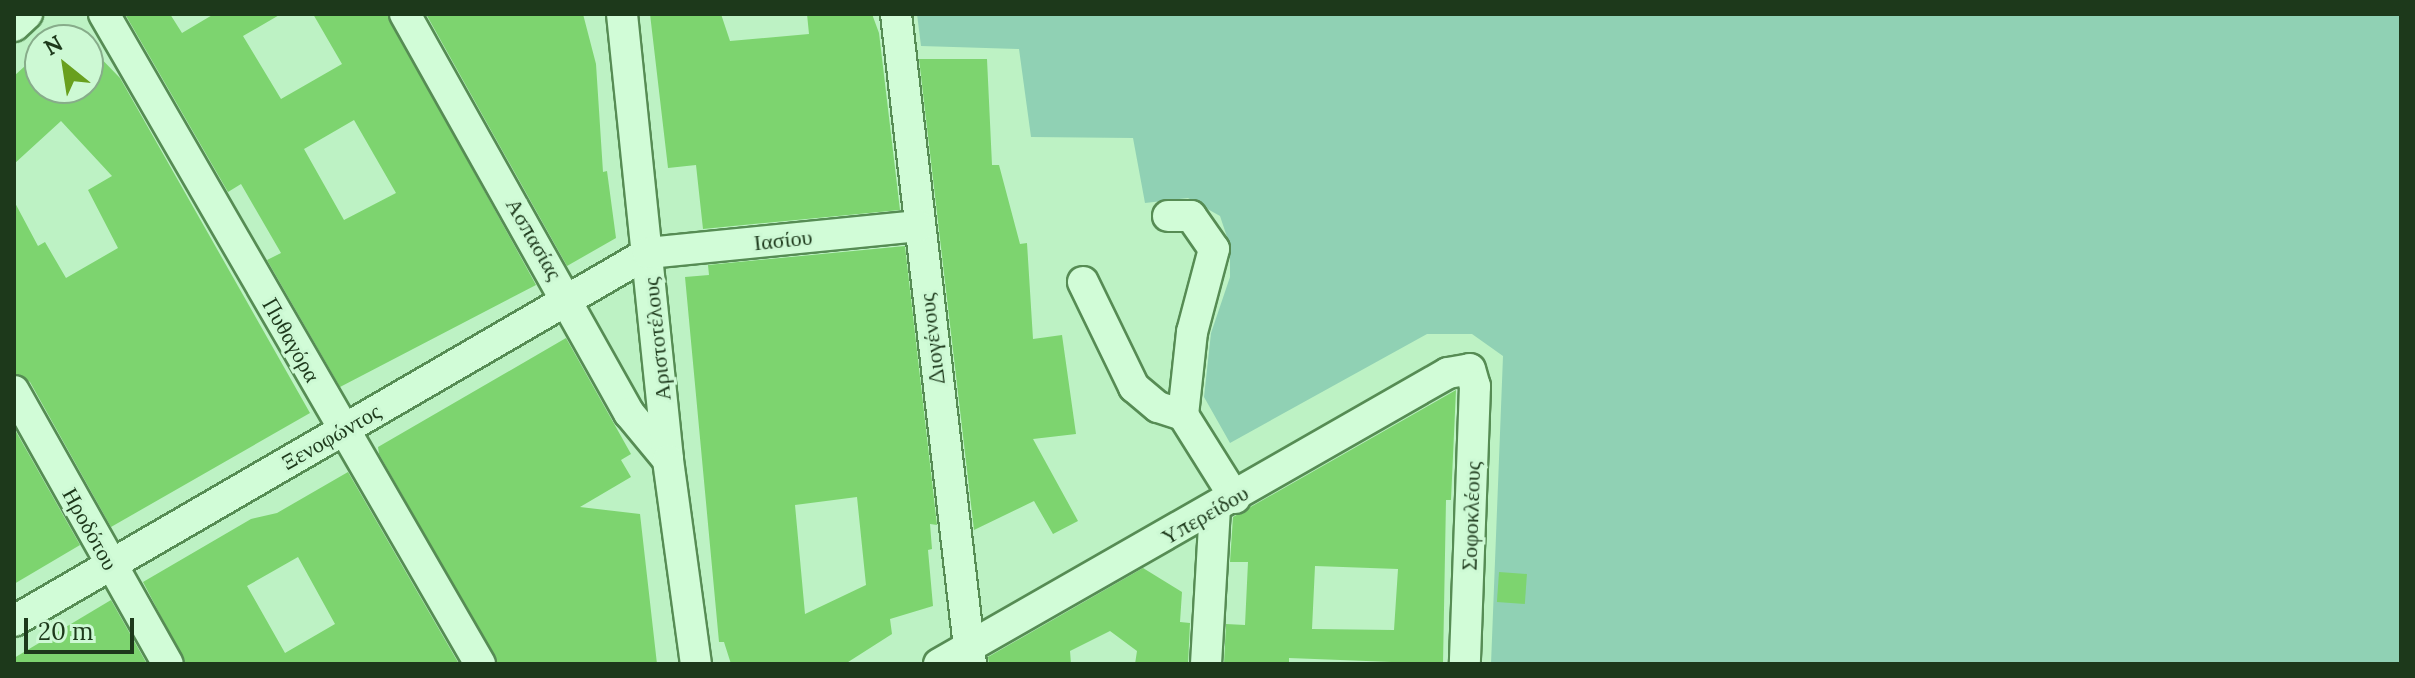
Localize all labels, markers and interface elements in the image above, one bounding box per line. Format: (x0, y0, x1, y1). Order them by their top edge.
north arrow (24, 24, 104, 104)
text: N (39, 29, 67, 61)
street label: Ασπασίας (500, 193, 568, 285)
street label: Ιασίου (753, 224, 813, 256)
street label: Αριστοτέλους (637, 276, 677, 402)
street label: Διογένους (913, 292, 951, 386)
street label: Πυθαγόρα (256, 293, 326, 387)
street label: Ξενοφώντος (277, 398, 385, 476)
street label: Σοφοκλέους (1456, 461, 1486, 571)
street label: Υπερείδου (1157, 480, 1253, 550)
street label: Ηροδότου (57, 483, 123, 575)
scale bar (28, 602, 138, 652)
text: 20 m (38, 616, 94, 647)

